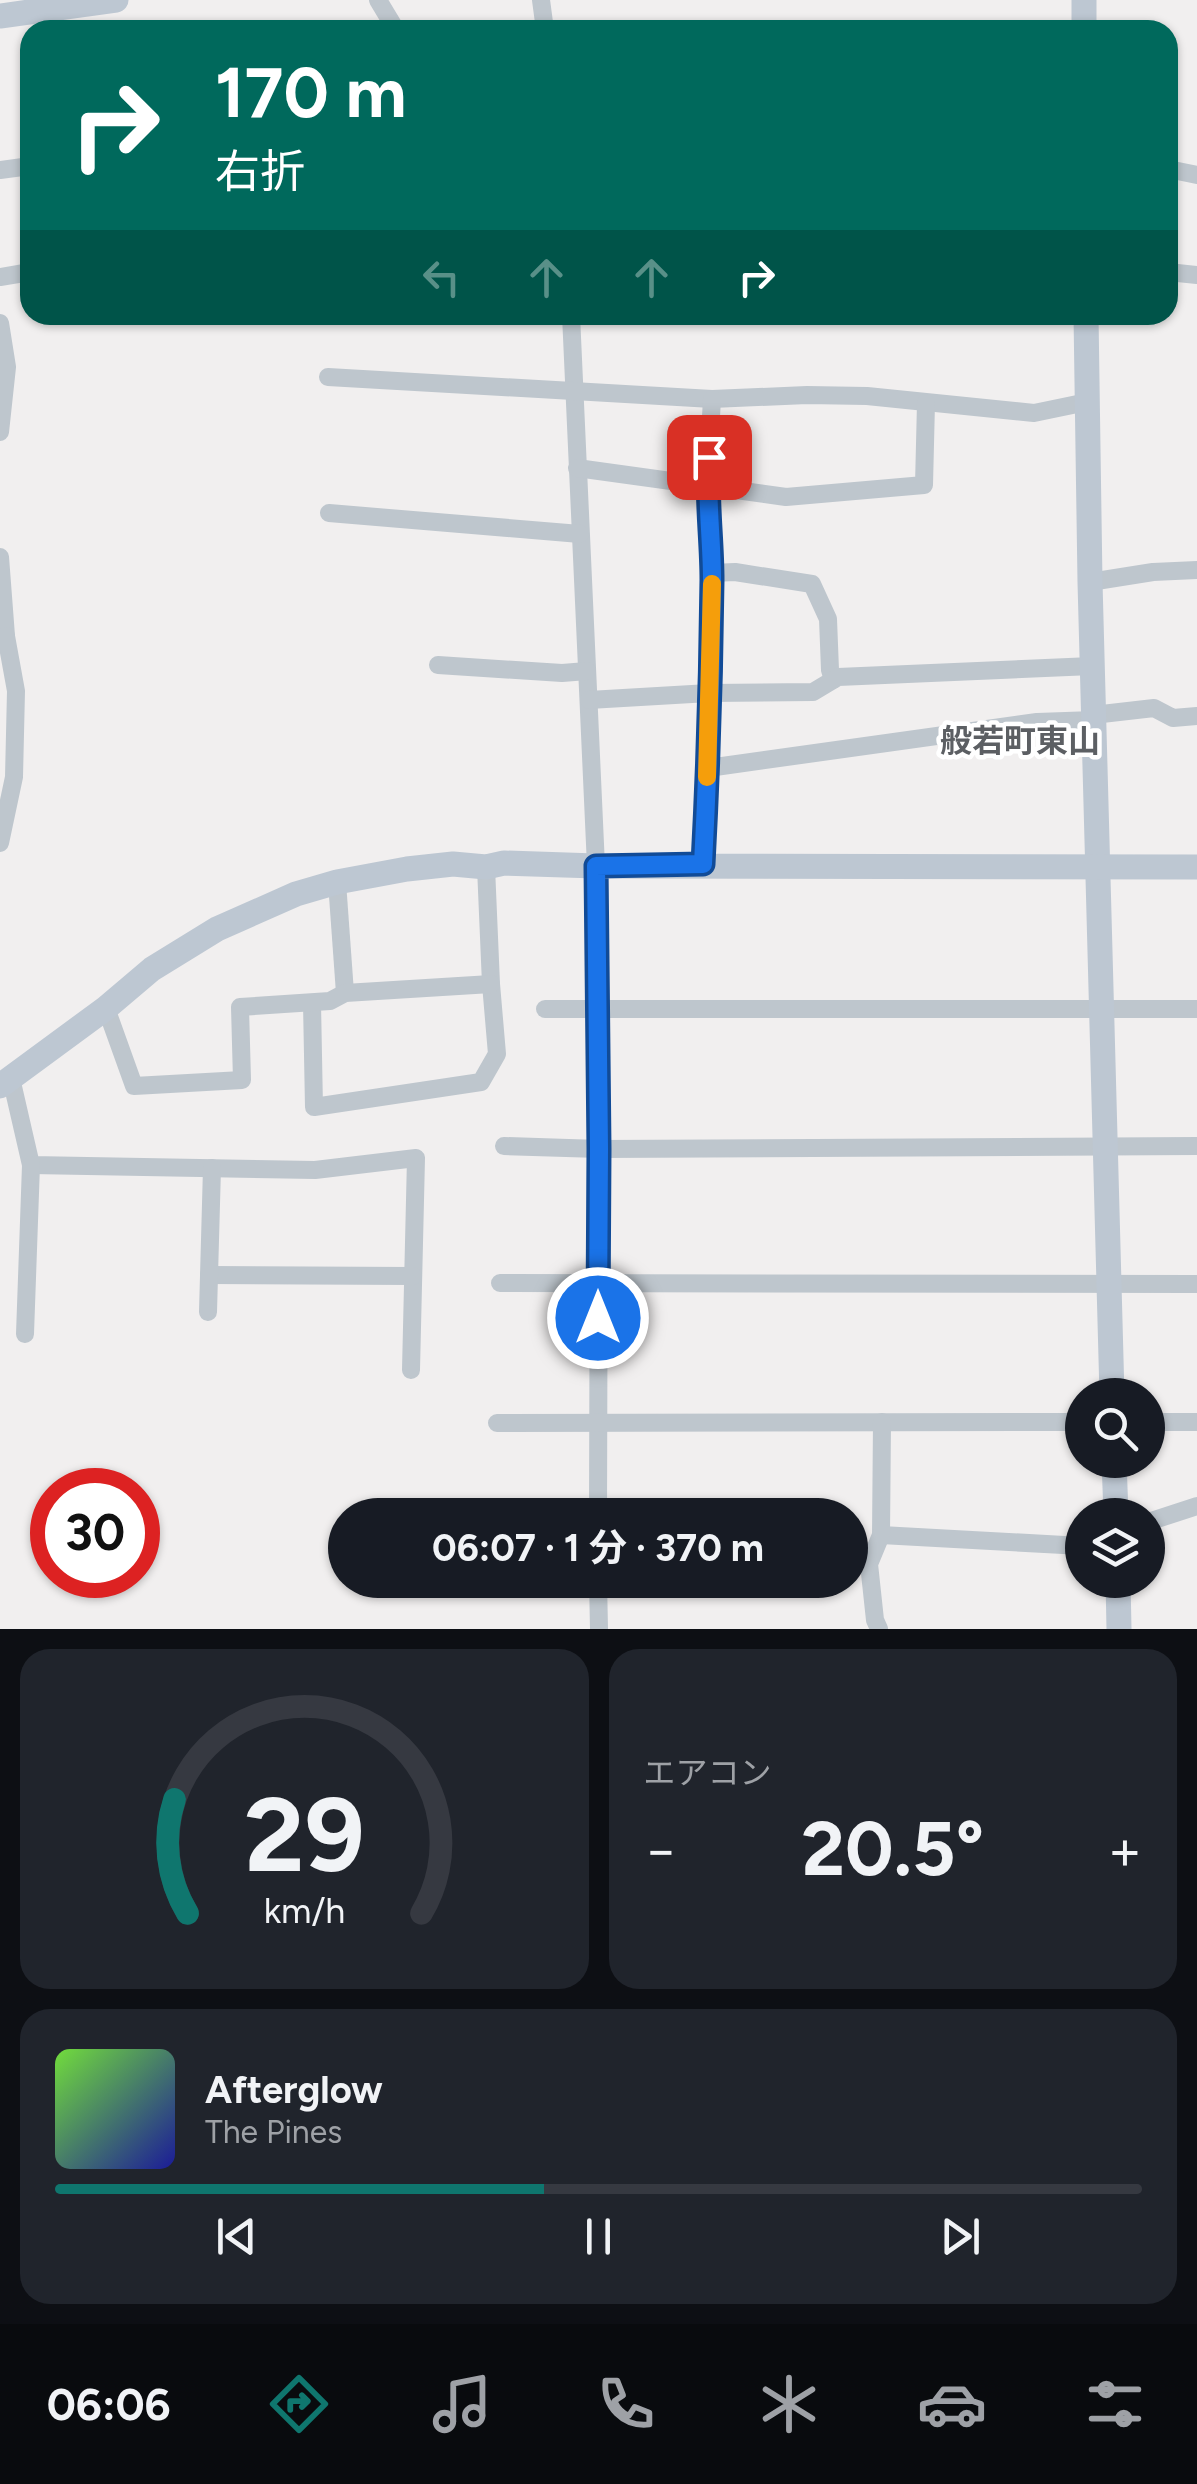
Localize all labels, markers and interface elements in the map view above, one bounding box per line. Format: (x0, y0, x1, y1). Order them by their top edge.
text: 170 m (215, 50, 407, 135)
icon: right (50, 60, 180, 190)
text: 右折 (215, 144, 305, 198)
icon: left (414, 250, 469, 305)
icon: ahead (519, 250, 574, 305)
icon: ahead (624, 250, 679, 305)
icon: right (729, 250, 784, 305)
pin (667, 415, 752, 500)
icon: arrive (682, 430, 737, 485)
district label: 般若町東山 (940, 722, 1100, 760)
position arrow (546, 1266, 650, 1370)
map controls (1065, 1378, 1165, 1598)
button: search (1065, 1378, 1165, 1478)
speed limit sign: 30 (30, 1468, 160, 1598)
button: layers (1065, 1498, 1165, 1598)
text: 06:07 · 1 分 · 370 m (432, 1525, 764, 1571)
text: エアコン (644, 1754, 772, 1792)
text: 29 (244, 1772, 365, 1897)
text: 20.5° (801, 1804, 984, 1894)
text: − (644, 1817, 678, 1883)
text: + (1108, 1817, 1142, 1883)
text: km/h (263, 1889, 345, 1932)
text: Afterglow (205, 2067, 383, 2113)
text: The Pines (205, 2113, 342, 2151)
icon: previous (209, 2209, 264, 2264)
icon: pause (571, 2209, 626, 2264)
icon: next (933, 2209, 988, 2264)
icon: directions (264, 2369, 334, 2439)
icon: music (427, 2369, 497, 2439)
icon: phone (591, 2369, 661, 2439)
icon: climate (754, 2369, 824, 2439)
icon: car (917, 2369, 987, 2439)
icon: filters (1080, 2369, 1150, 2439)
text: 06:06 (47, 2377, 171, 2431)

